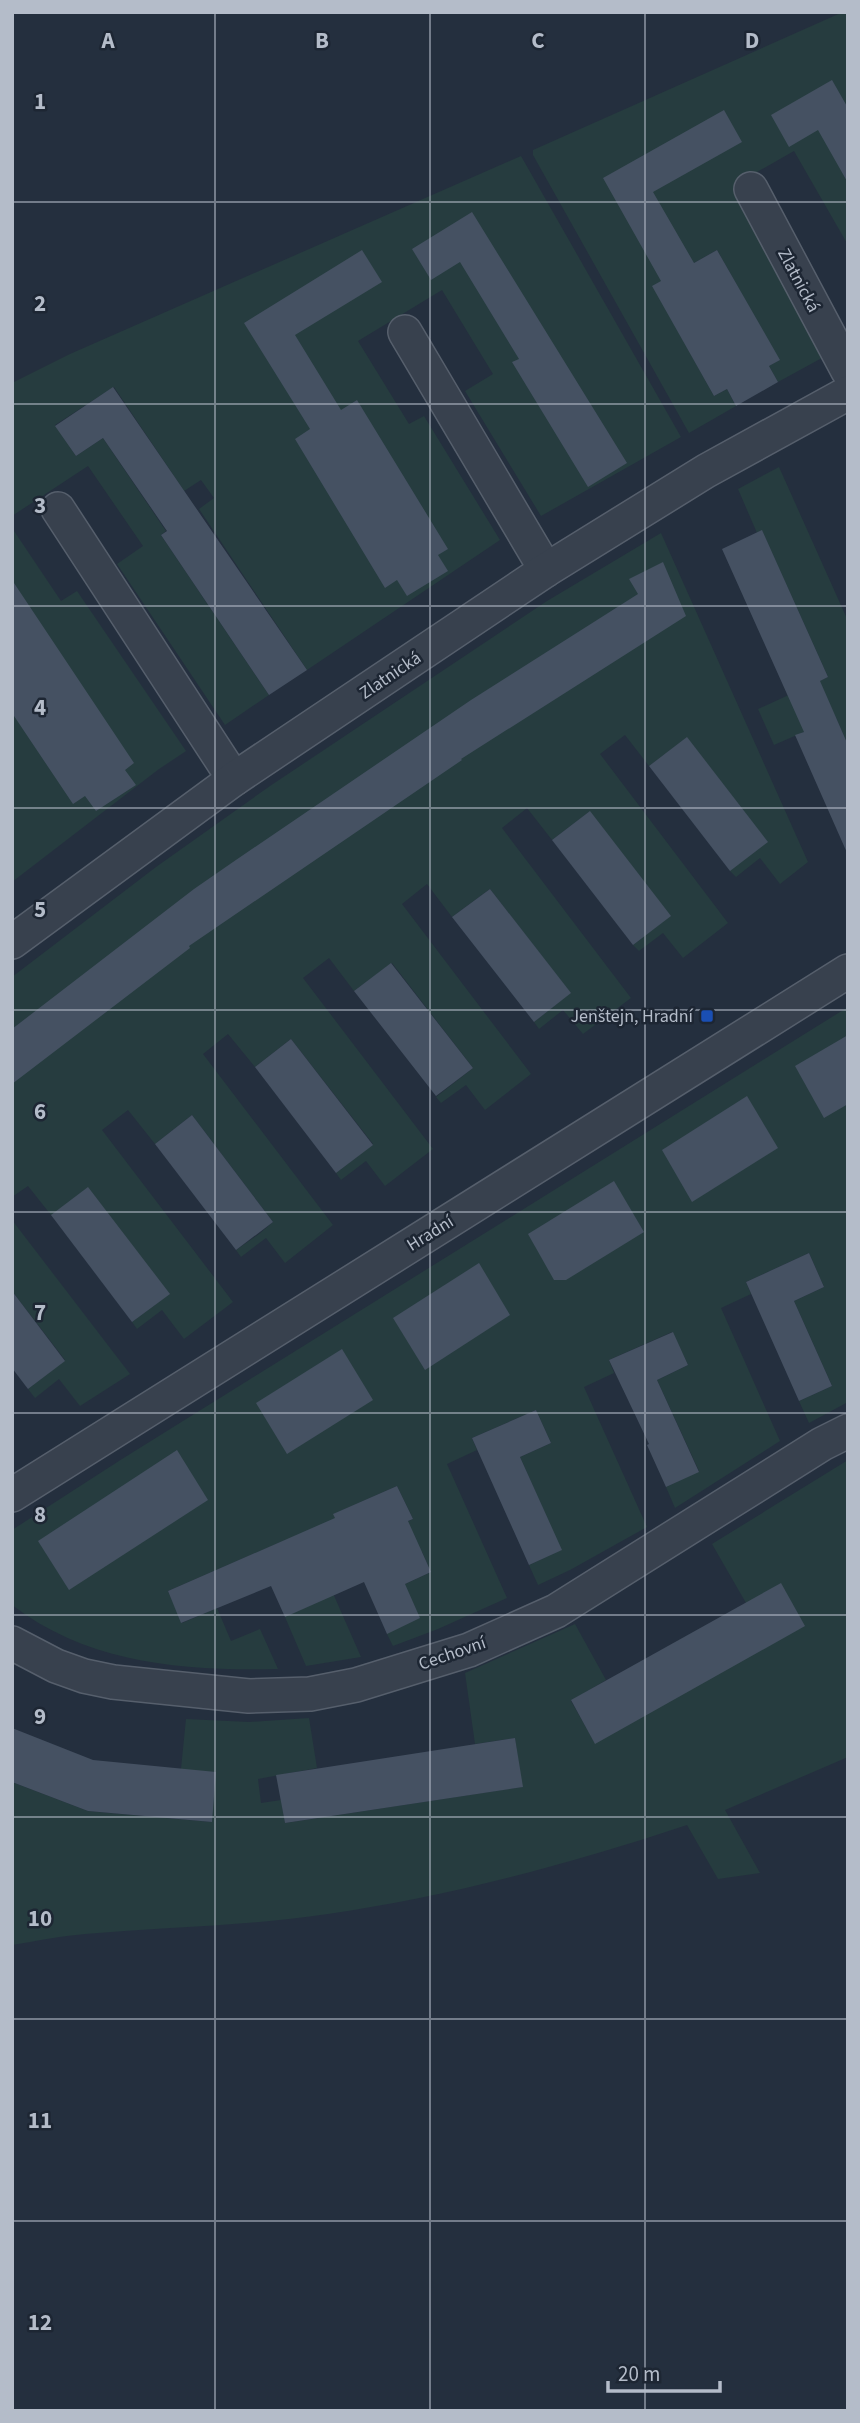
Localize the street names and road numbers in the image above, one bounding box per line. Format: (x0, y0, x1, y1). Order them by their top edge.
street label: Zlatnická (771, 244, 826, 317)
street label: Zlatnická (354, 646, 426, 705)
street label: Hradní (402, 1209, 459, 1258)
street label: Cechovní (415, 1630, 490, 1677)

